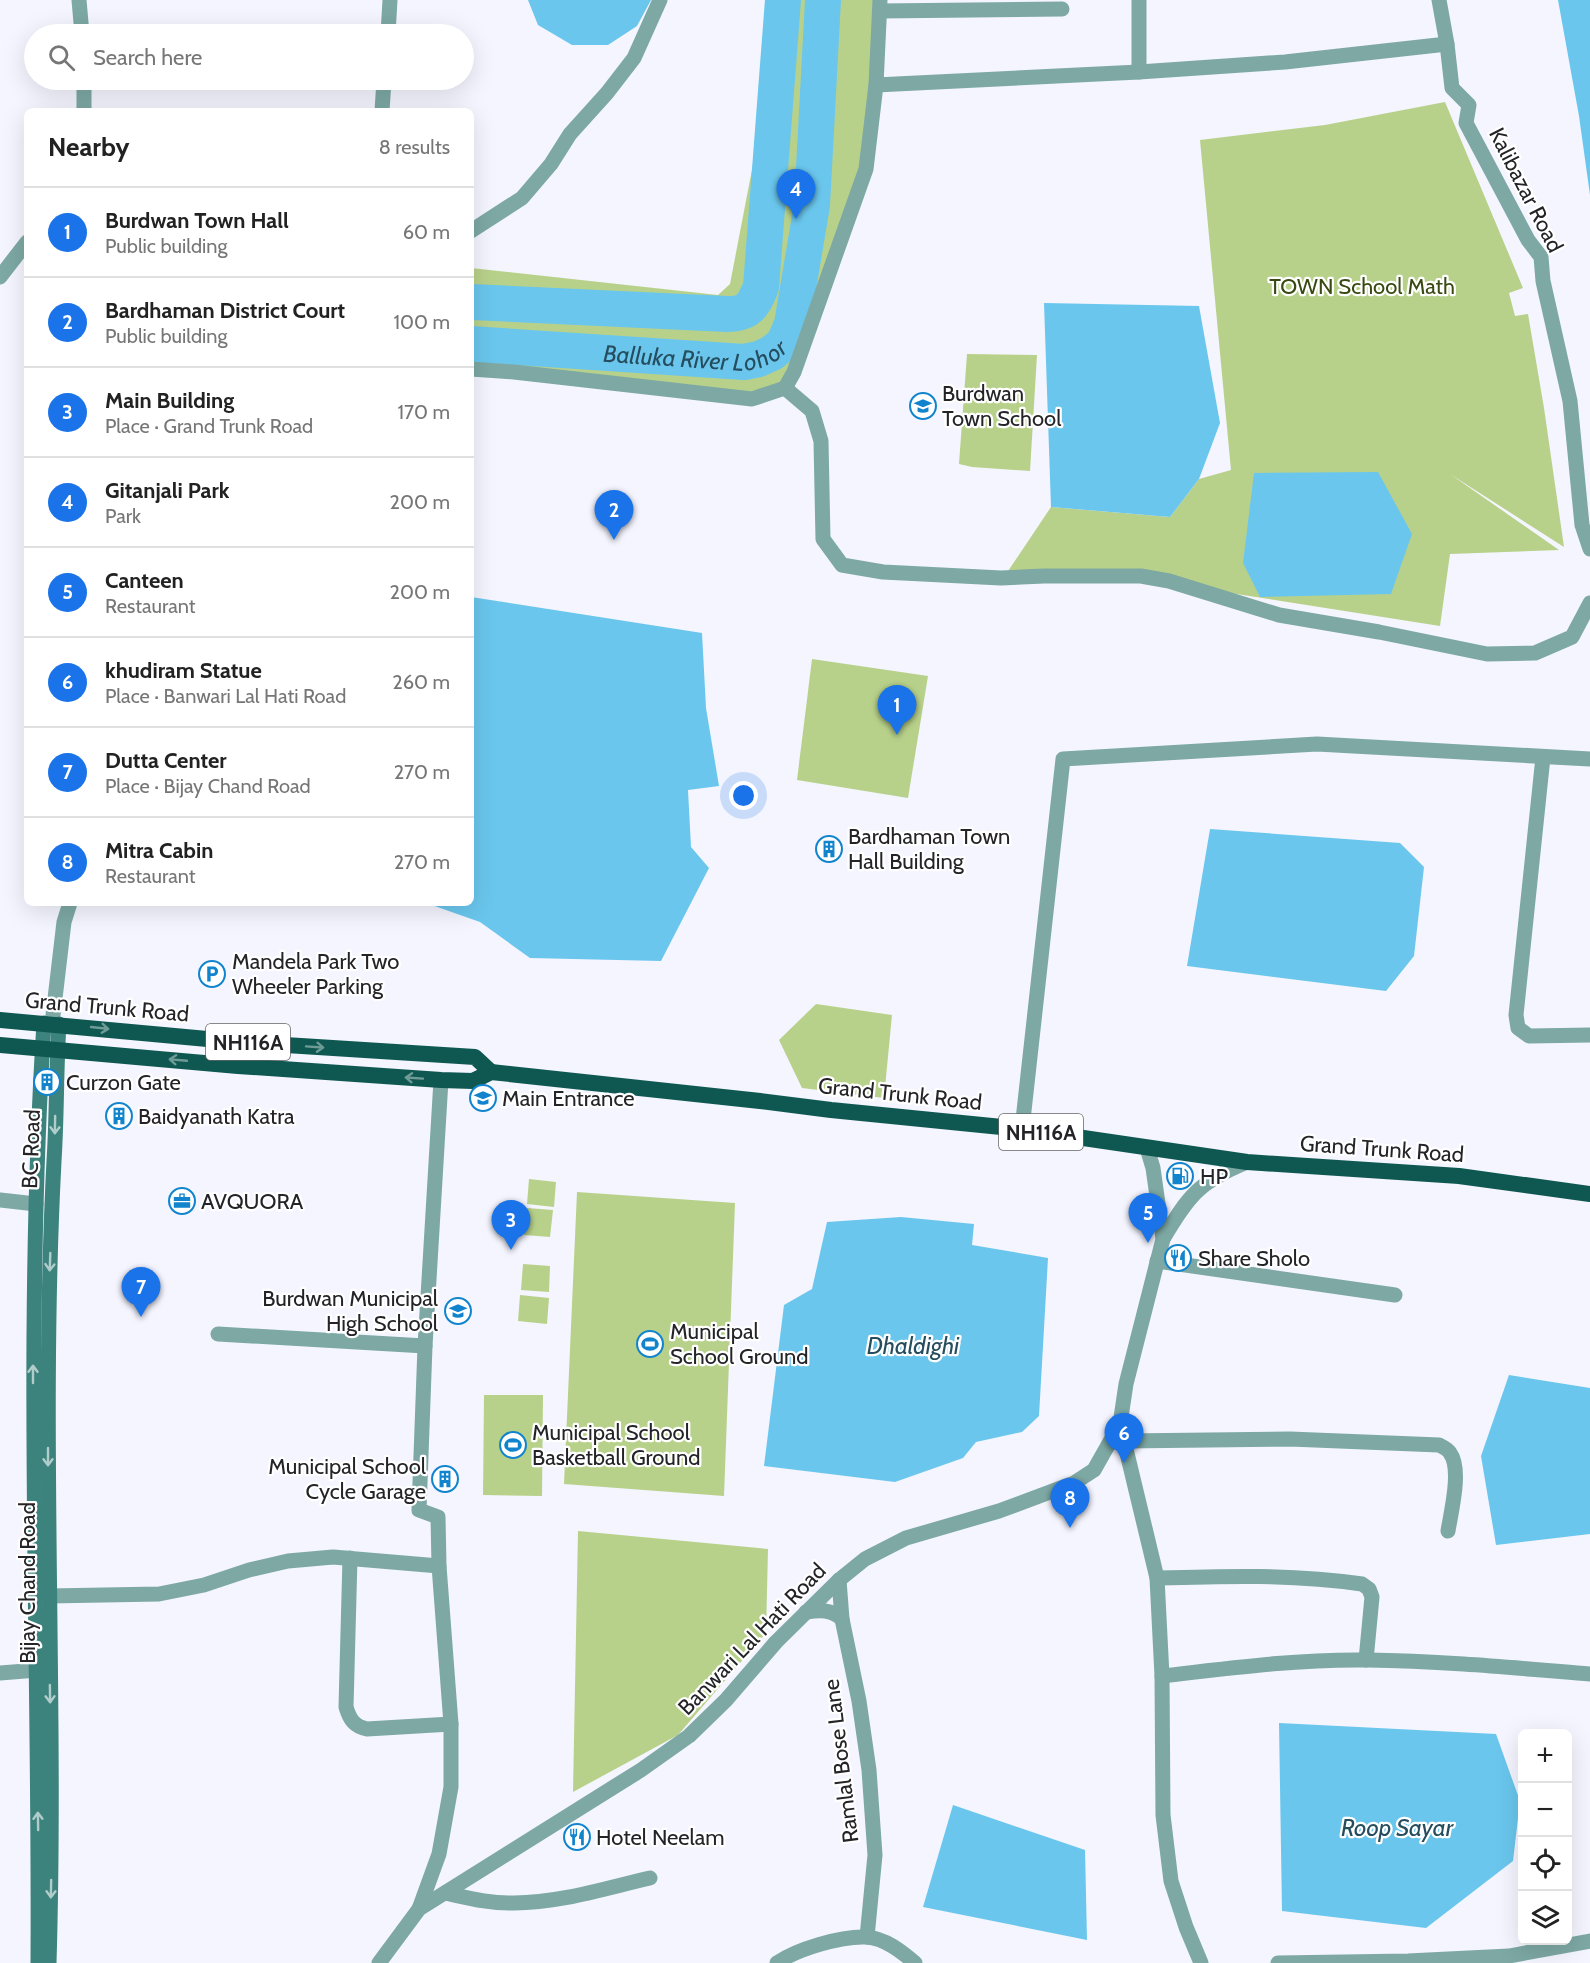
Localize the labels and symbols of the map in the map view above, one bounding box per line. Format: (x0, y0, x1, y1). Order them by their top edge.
street label: Kalibazar Road (1483, 123, 1569, 257)
pin: 4 (776, 170, 816, 219)
park label: TOWN School Math (1269, 273, 1455, 300)
water label: Balluka River Lohor (602, 332, 793, 376)
place label: Burdwan Town School (942, 380, 1062, 432)
school or university icon: Burdwan Town School (908, 391, 938, 421)
pin: 2 (594, 490, 634, 540)
pin: 1 (878, 686, 916, 735)
your location (729, 781, 758, 810)
place label: Bardhaman Town Hall Building (848, 823, 1010, 875)
building icon: Bardhaman Town Hall Building (814, 834, 844, 864)
place label: Mandela Park Two Wheeler Parking (232, 948, 399, 1000)
parking icon: Mandela Park Two Wheeler Parking (197, 959, 227, 989)
street label: Grand Trunk Road (24, 986, 190, 1028)
one-way arrow (90, 1023, 110, 1034)
road number: NH116A (206, 1024, 290, 1060)
one-way arrow (305, 1041, 325, 1052)
one-way arrow (169, 1054, 188, 1065)
building icon: Curzon Gate (32, 1067, 62, 1097)
place label: Curzon Gate (66, 1069, 181, 1096)
one-way arrow (405, 1072, 425, 1083)
street label: Grand Trunk Road (817, 1072, 983, 1116)
school or university icon: Main Entrance (468, 1083, 498, 1113)
place label: Main Entrance (502, 1085, 634, 1112)
building icon: Baidyanath Katra (104, 1101, 134, 1131)
place label: Baidyanath Katra (138, 1103, 295, 1130)
street label: BC Road (16, 1109, 46, 1189)
one-way arrow (49, 1114, 61, 1134)
road number: NH116A (999, 1114, 1083, 1150)
street label: Grand Trunk Road (1299, 1130, 1465, 1168)
fuel station icon: HP (1165, 1161, 1195, 1191)
place label: HP (1200, 1163, 1229, 1190)
office icon: AVQUORA (167, 1186, 197, 1216)
place label: AVQUORA (201, 1188, 304, 1215)
pin: 5 (1128, 1194, 1168, 1243)
pin: 3 (492, 1200, 530, 1250)
restaurant icon: Share Sholo (1163, 1243, 1193, 1273)
place label: Share Sholo (1198, 1245, 1310, 1272)
one-way arrow (44, 1251, 55, 1271)
pin: 7 (122, 1268, 160, 1317)
place label: Burdwan Municipal High School (262, 1285, 439, 1337)
school or university icon: Burdwan Municipal High School (443, 1296, 473, 1326)
place label: Municipal School Ground (670, 1318, 809, 1370)
sports icon: Municipal School Ground (635, 1329, 665, 1359)
water label: Dhaldighi (867, 1331, 960, 1360)
one-way arrow (27, 1364, 39, 1384)
pin: 6 (1104, 1414, 1144, 1463)
place label: Municipal School Basketball Ground (532, 1419, 700, 1471)
sports icon: Municipal School Basketball Ground (498, 1430, 528, 1460)
one-way arrow (43, 1446, 54, 1466)
place label: Municipal School Cycle Garage (268, 1453, 427, 1505)
building icon: Municipal School Cycle Garage (430, 1464, 460, 1494)
pin: 8 (1050, 1478, 1090, 1528)
street label: Bijay Chand Road (14, 1502, 41, 1664)
street label: Banwari Lal Hati Road (672, 1557, 832, 1721)
street label: Ramlal Bose Lane (818, 1678, 864, 1844)
one-way arrow (44, 1683, 56, 1703)
one-way arrow (32, 1811, 43, 1831)
water label: Roop Sayar (1341, 1813, 1455, 1842)
restaurant icon: Hotel Neelam (562, 1822, 592, 1852)
place label: Hotel Neelam (596, 1824, 725, 1851)
one-way arrow (45, 1878, 57, 1898)

